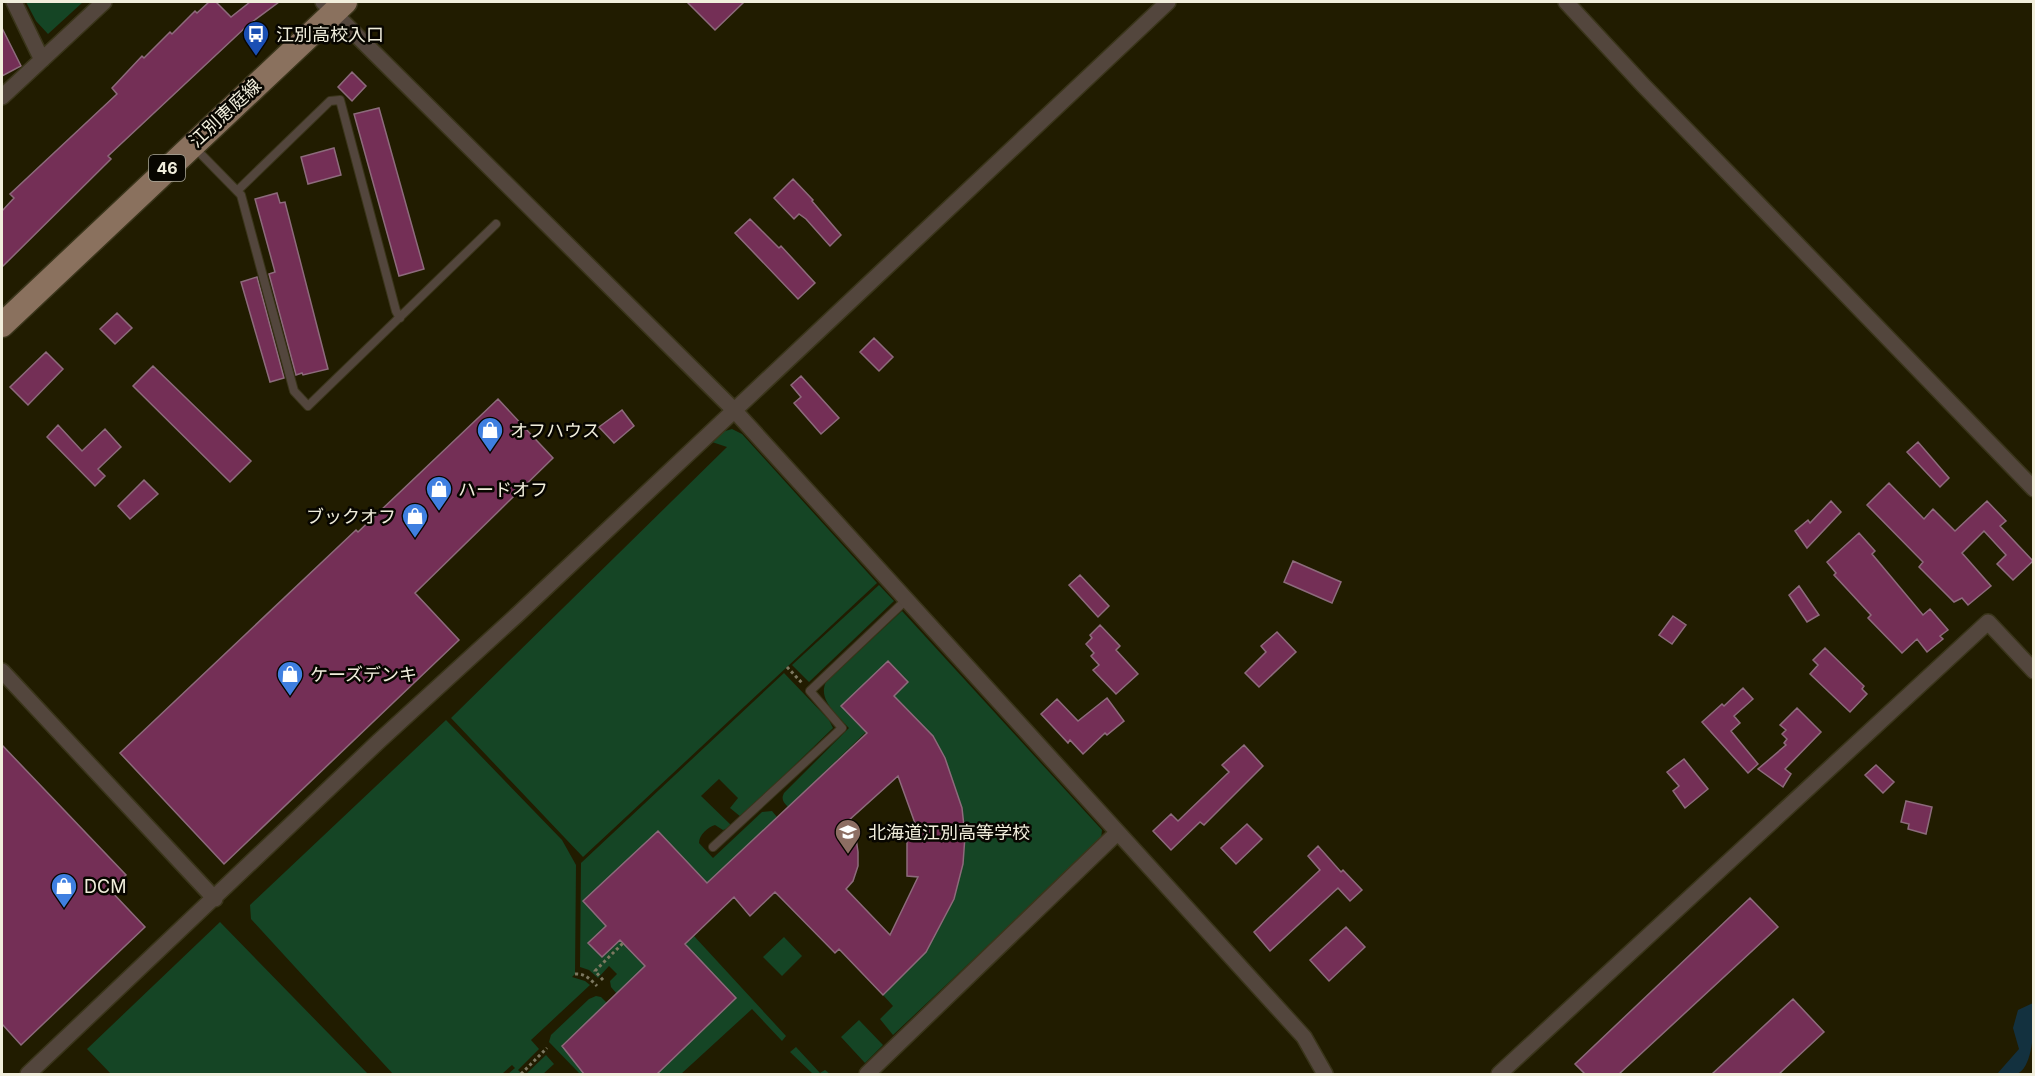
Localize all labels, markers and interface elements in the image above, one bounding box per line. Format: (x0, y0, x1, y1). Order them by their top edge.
bus stop icon: 江別高校入口 (241, 19, 271, 57)
place label: 江別高校入口 (276, 24, 384, 45)
street label: 江別恵庭線 (185, 75, 265, 151)
road number: 46 (149, 155, 185, 181)
shop icon: オフハウス (475, 415, 505, 453)
place label: オフハウス (510, 420, 600, 441)
shop icon: ハードオフ (424, 474, 454, 512)
place label: ハードオフ (458, 479, 548, 500)
shop icon: ブックオフ (400, 501, 430, 539)
place label: ブックオフ (306, 506, 396, 527)
shop icon: ケーズデンキ (275, 659, 305, 697)
place label: ケーズデンキ (310, 664, 417, 685)
school or university icon: 北海道江別高等学校 (833, 817, 863, 855)
place label: 北海道江別高等学校 (868, 822, 1030, 843)
shop icon: DCM (49, 871, 79, 909)
place label: DCM (84, 876, 126, 897)

